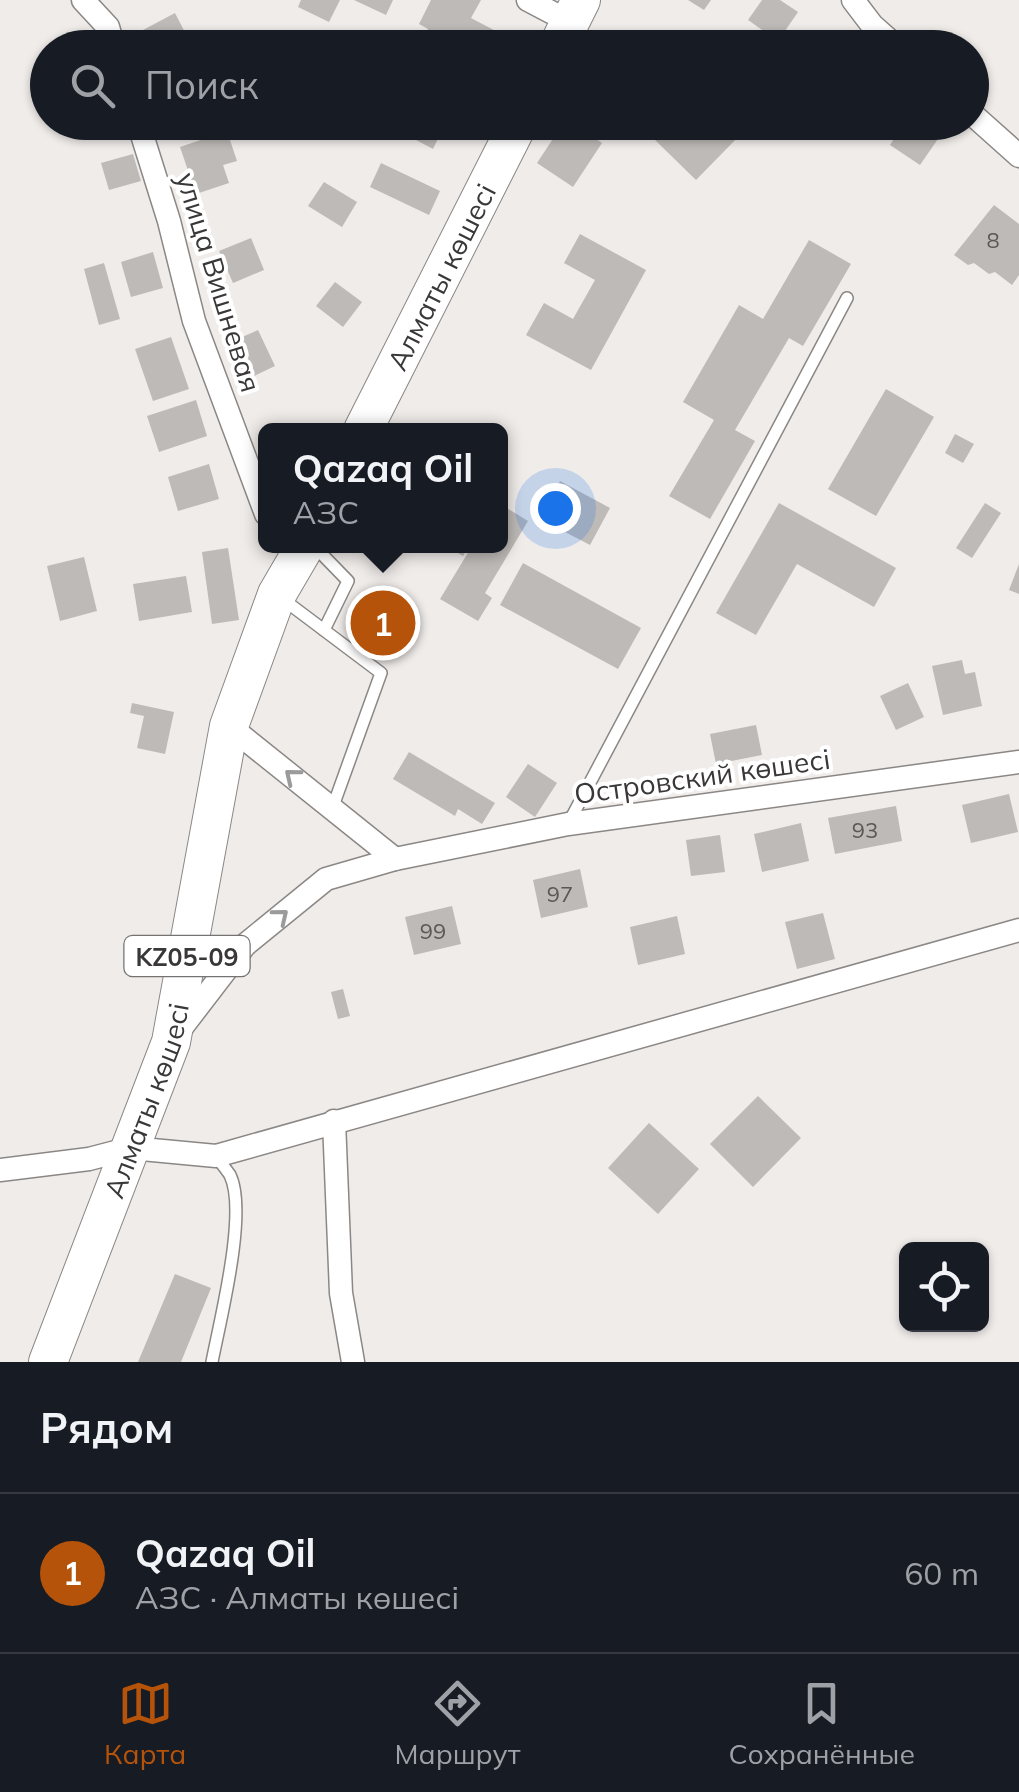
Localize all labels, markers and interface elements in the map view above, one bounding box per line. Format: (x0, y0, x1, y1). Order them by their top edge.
search box (30, 30, 989, 140)
icon: search (65, 58, 120, 113)
text: Поиск (145, 61, 258, 109)
street label: улица Вишневая (169, 168, 269, 396)
street label: Алматы көшесі (379, 177, 503, 376)
house number: 8 (986, 226, 1000, 254)
popup (258, 423, 508, 553)
text: Qazaq Oil (293, 444, 473, 492)
your location (530, 483, 581, 534)
text: АЗС (293, 492, 359, 532)
pin: 1 (350, 586, 416, 660)
street label: Островский көшесі (572, 741, 832, 811)
one-way arrow (285, 770, 303, 788)
house number: 93 (852, 816, 878, 844)
house number: 97 (547, 880, 573, 908)
one-way arrow (269, 910, 287, 928)
house number: 99 (420, 917, 446, 945)
road number: KZ05-09 (124, 936, 250, 976)
street label: Алматы көшесі (95, 1000, 195, 1202)
map controls (899, 1242, 989, 1332)
button: locate (899, 1242, 989, 1332)
text: Рядом (40, 1401, 173, 1454)
text: Qazaq Oil (135, 1529, 316, 1577)
text: 1 (63, 1553, 82, 1593)
text: 60 m (904, 1553, 979, 1593)
text: АЗС · Алматы көшесі (135, 1577, 459, 1617)
tab: Карта (104, 1676, 186, 1771)
tab: Маршрут (395, 1676, 520, 1771)
tab: Сохранённые (729, 1676, 915, 1771)

